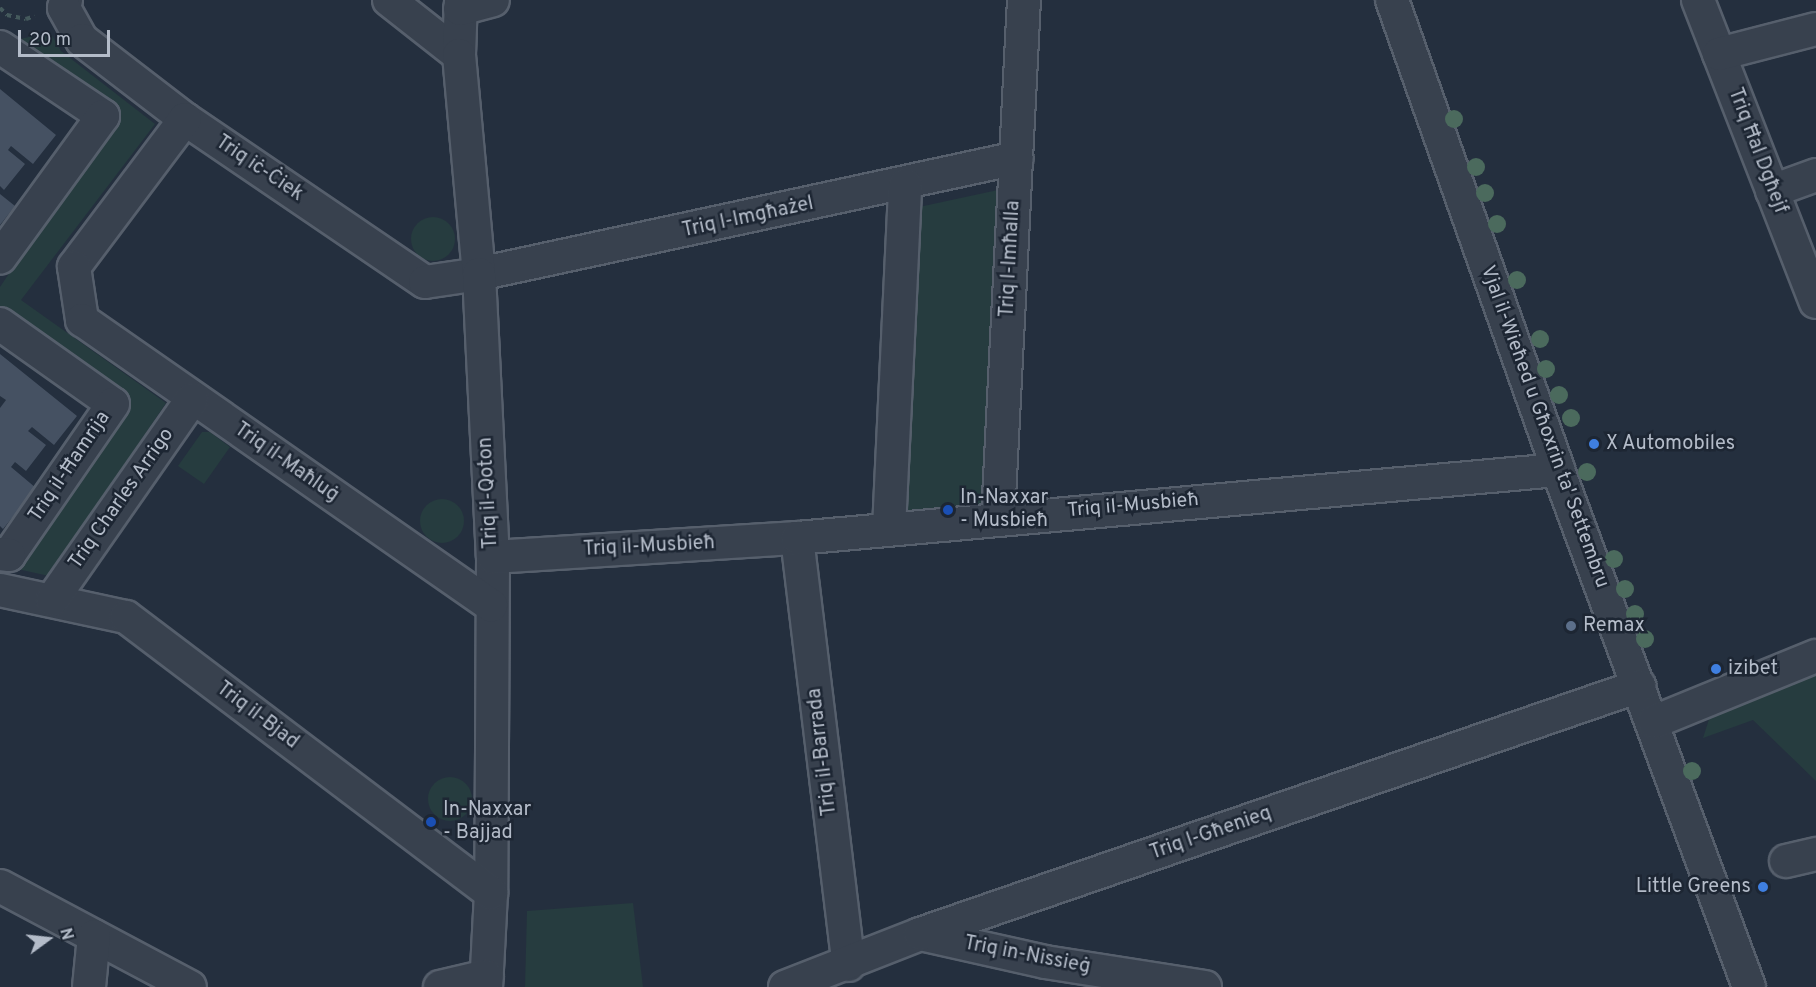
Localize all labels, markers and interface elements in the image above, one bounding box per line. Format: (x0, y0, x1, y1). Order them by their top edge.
scale bar (21, 18, 112, 56)
text: 20 m (29, 29, 71, 52)
street label: Triq Ħal Dgħejf (1722, 85, 1792, 217)
street label: Triq iċ-Ċiek (210, 131, 308, 207)
street label: Triq l-Imgħażel (680, 192, 816, 244)
street label: Triq l-Imħalla (996, 200, 1026, 318)
street label: Vjal il-Wieħed u Għoxrin ta' Settembru (1474, 263, 1614, 591)
street label: Triq il-Ħamrija (24, 407, 116, 527)
street label: Triq il-Maħluġ (229, 418, 343, 508)
street label: Triq Charles Arrigo (64, 423, 180, 575)
place label: X Automobiles (1606, 432, 1736, 456)
street label: Triq il-Qoton (474, 436, 504, 550)
marker: X Automobiles (1587, 437, 1601, 451)
place label: In-Naxxar - Musbieħ (960, 486, 1048, 533)
street label: Triq il-Musbieħ (1066, 488, 1200, 524)
marker: In-Naxxar - Musbieħ (941, 503, 955, 517)
street label: Triq il-Musbieħ (582, 532, 716, 562)
place label: Remax (1583, 614, 1645, 638)
marker: Remax (1564, 619, 1578, 633)
place label: izibet (1728, 657, 1778, 681)
marker: izibet (1709, 662, 1723, 676)
street label: Triq il-Bjad (211, 677, 303, 755)
street label: Triq il-Barrada (803, 687, 843, 817)
place label: In-Naxxar - Bajjad (443, 798, 531, 845)
street label: Triq l-Għenieq (1147, 802, 1275, 866)
marker: In-Naxxar - Bajjad (424, 815, 438, 829)
place label: Little Greens (1636, 875, 1751, 899)
marker: Little Greens (1756, 880, 1770, 894)
north arrow (18, 909, 78, 969)
text: N (54, 926, 77, 942)
street label: Triq in-Nissieġ (962, 932, 1092, 980)

